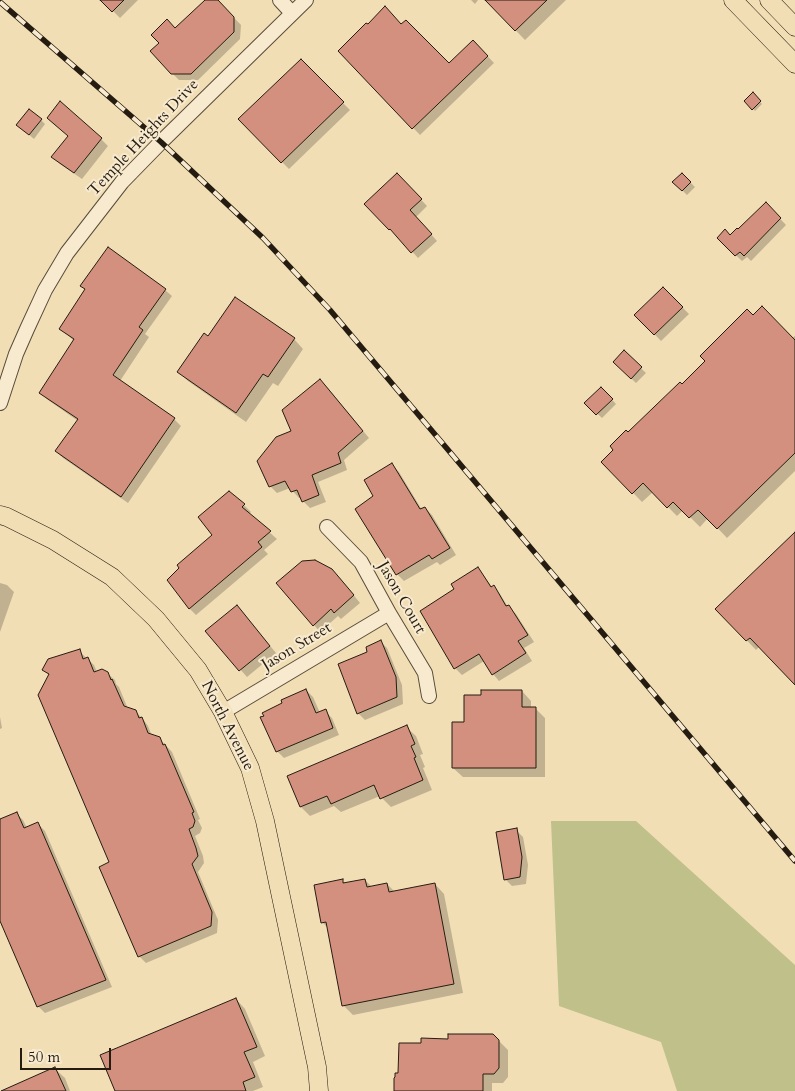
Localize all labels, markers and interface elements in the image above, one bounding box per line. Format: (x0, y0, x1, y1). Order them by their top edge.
street label: Temple Heights Drive (85, 76, 203, 200)
street label: Jason Court (373, 558, 429, 638)
street label: Jason Street (259, 619, 335, 675)
street label: North Avenue (196, 678, 258, 774)
scale bar (22, 1038, 114, 1070)
text: 50 m (28, 1047, 60, 1067)

